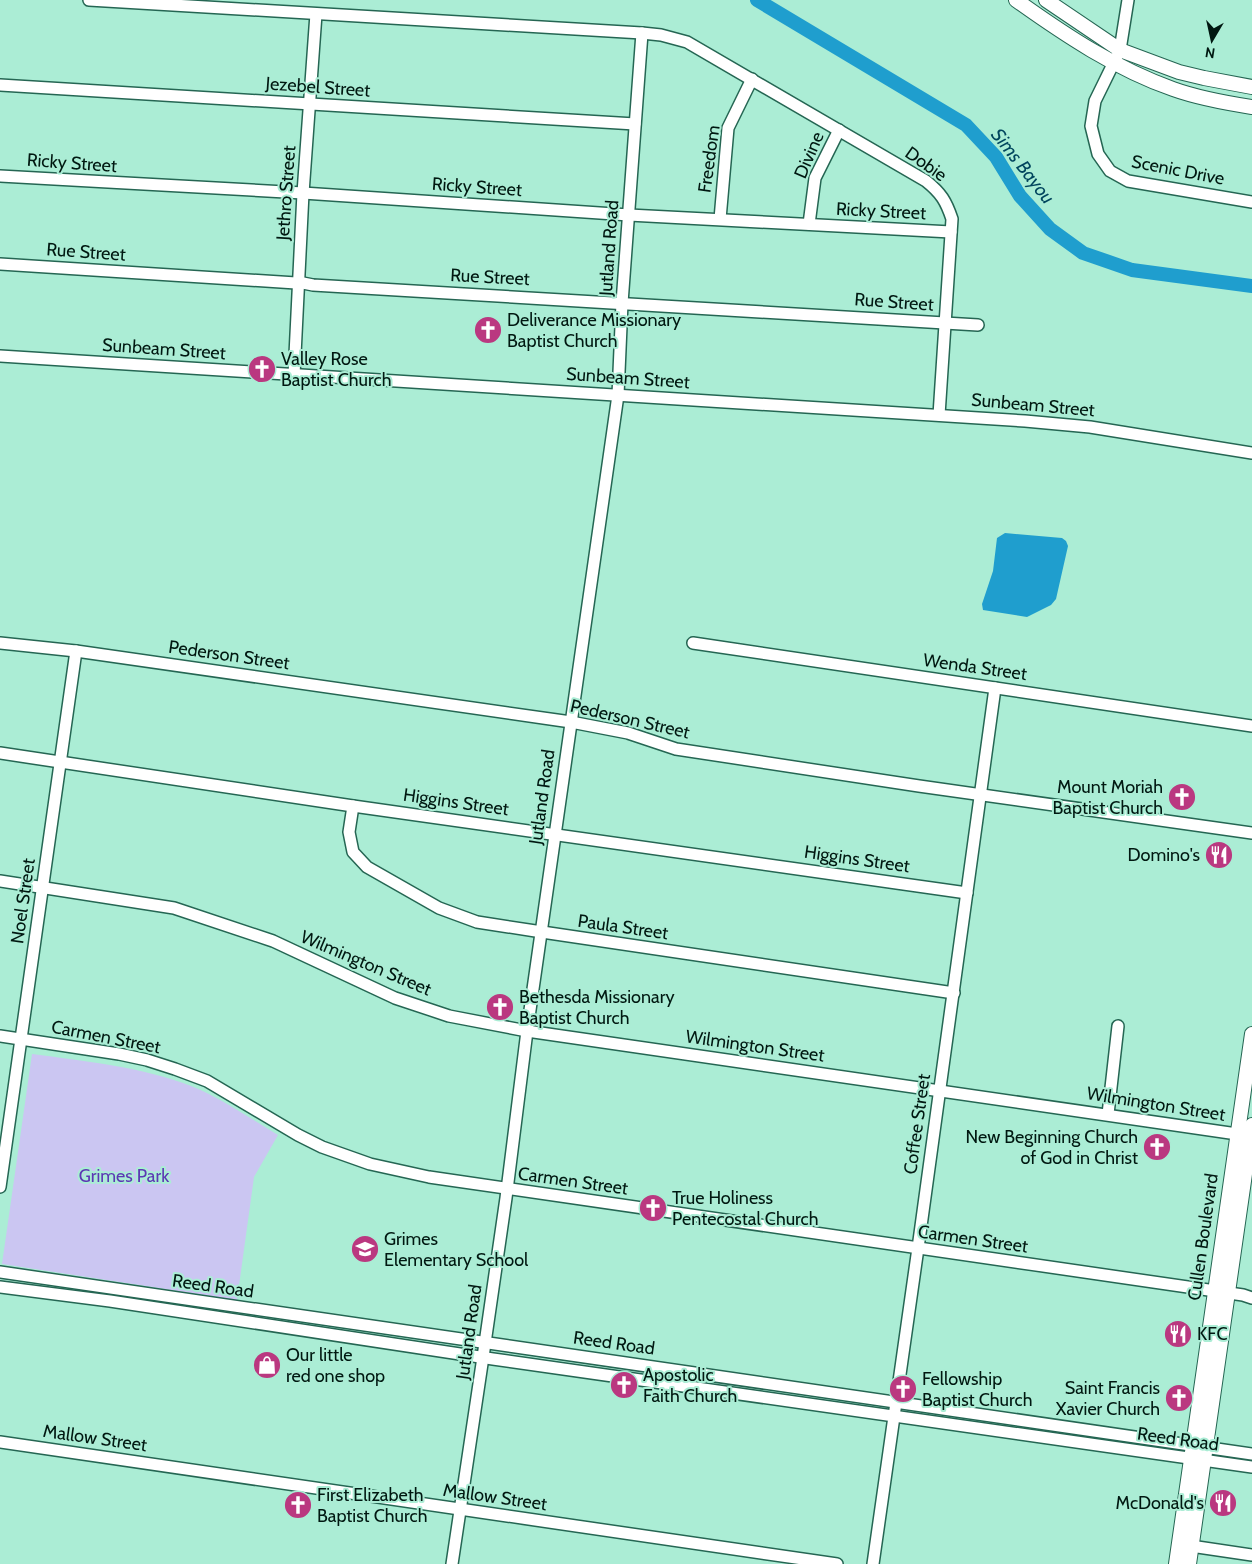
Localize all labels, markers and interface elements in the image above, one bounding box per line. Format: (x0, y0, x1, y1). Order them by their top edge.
north arrow (1187, 15, 1237, 65)
text: N (1204, 43, 1216, 63)
street label: Jezebel Street (264, 72, 371, 102)
street label: Freedom (693, 124, 725, 194)
water label: Sims Bayou (986, 124, 1060, 208)
street label: Divine (789, 128, 829, 182)
street label: Dobie (901, 142, 951, 186)
street label: Jethro Street (272, 145, 300, 242)
street label: Ricky Street (26, 149, 118, 177)
street label: Scenic Drive (1130, 150, 1226, 190)
street label: Ricky Street (431, 173, 523, 201)
street label: Ricky Street (835, 198, 927, 224)
street label: Jutland Road (595, 199, 623, 298)
street label: Rue Street (46, 238, 126, 266)
street label: Rue Street (450, 264, 530, 290)
street label: Rue Street (854, 288, 934, 316)
place label: Deliverance Missionary Baptist Church (507, 309, 681, 352)
church icon: Deliverance Missionary Baptist Church (473, 315, 503, 345)
street label: Sunbeam Street (101, 334, 227, 364)
place label: Valley Rose Baptist Church (281, 348, 391, 391)
church icon: Valley Rose Baptist Church (247, 354, 277, 384)
street label: Sunbeam Street (565, 363, 691, 393)
street label: Sunbeam Street (970, 389, 1096, 421)
street label: Pederson Street (167, 636, 291, 674)
street label: Wenda Street (922, 649, 1028, 685)
street label: Pederson Street (568, 695, 692, 743)
street label: Jutland Road (524, 748, 560, 847)
place label: Mount Moriah Baptist Church (1053, 776, 1163, 819)
church icon: Mount Moriah Baptist Church (1167, 782, 1197, 812)
street label: Higgins Street (402, 784, 510, 820)
restaurant icon: Domino's (1204, 840, 1234, 870)
street label: Higgins Street (803, 841, 911, 877)
place label: Domino's (1128, 844, 1200, 866)
street label: Noel Street (6, 857, 40, 945)
street label: Paula Street (576, 910, 670, 944)
street label: Wilmington Street (297, 926, 435, 1000)
place label: Bethesda Missionary Baptist Church (519, 986, 675, 1029)
church icon: Bethesda Missionary Baptist Church (485, 992, 515, 1022)
street label: Carmen Street (50, 1016, 162, 1058)
street label: Wilmington Street (684, 1025, 826, 1067)
street label: Coffee Street (899, 1072, 935, 1176)
street label: Wilmington Street (1085, 1082, 1227, 1126)
place label: New Beginning Church of God in Christ (966, 1126, 1138, 1169)
church icon: New Beginning Church of God in Christ (1142, 1132, 1172, 1162)
street label: Carmen Street (517, 1162, 629, 1200)
park label: Grimes Park (79, 1165, 170, 1187)
street label: Cullen Boulevard (1183, 1172, 1223, 1302)
place label: True Holiness Pentecostal Church (672, 1187, 818, 1230)
church icon: True Holiness Pentecostal Church (638, 1193, 668, 1223)
street label: Carmen Street (917, 1220, 1029, 1258)
place label: Grimes Elementary School (384, 1228, 529, 1271)
school or university icon: Grimes Elementary School (350, 1234, 380, 1264)
street label: Reed Road (171, 1269, 255, 1303)
street label: Jutland Road (451, 1283, 487, 1382)
restaurant icon: KFC (1163, 1319, 1193, 1349)
place label: KFC (1197, 1323, 1228, 1345)
street label: Reed Road (572, 1326, 656, 1360)
place label: Our little red one shop (286, 1344, 385, 1387)
shop icon: Our little red one shop (252, 1350, 282, 1380)
place label: Apostolic Faith Church (643, 1364, 737, 1407)
place label: Fellowship Baptist Church (922, 1368, 1032, 1411)
church icon: Apostolic Faith Church (609, 1370, 639, 1400)
church icon: Fellowship Baptist Church (888, 1374, 918, 1404)
place label: Saint Francis Xavier Church (1056, 1377, 1160, 1420)
church icon: Saint Francis Xavier Church (1164, 1383, 1194, 1413)
street label: Mallow Street (42, 1420, 148, 1456)
street label: Reed Road (1136, 1422, 1220, 1456)
street label: Mallow Street (442, 1479, 548, 1515)
place label: First Elizabeth Baptist Church (317, 1484, 427, 1527)
restaurant icon: McDonald's (1208, 1488, 1238, 1518)
church icon: First Elizabeth Baptist Church (283, 1490, 313, 1520)
place label: McDonald's (1116, 1492, 1204, 1514)

